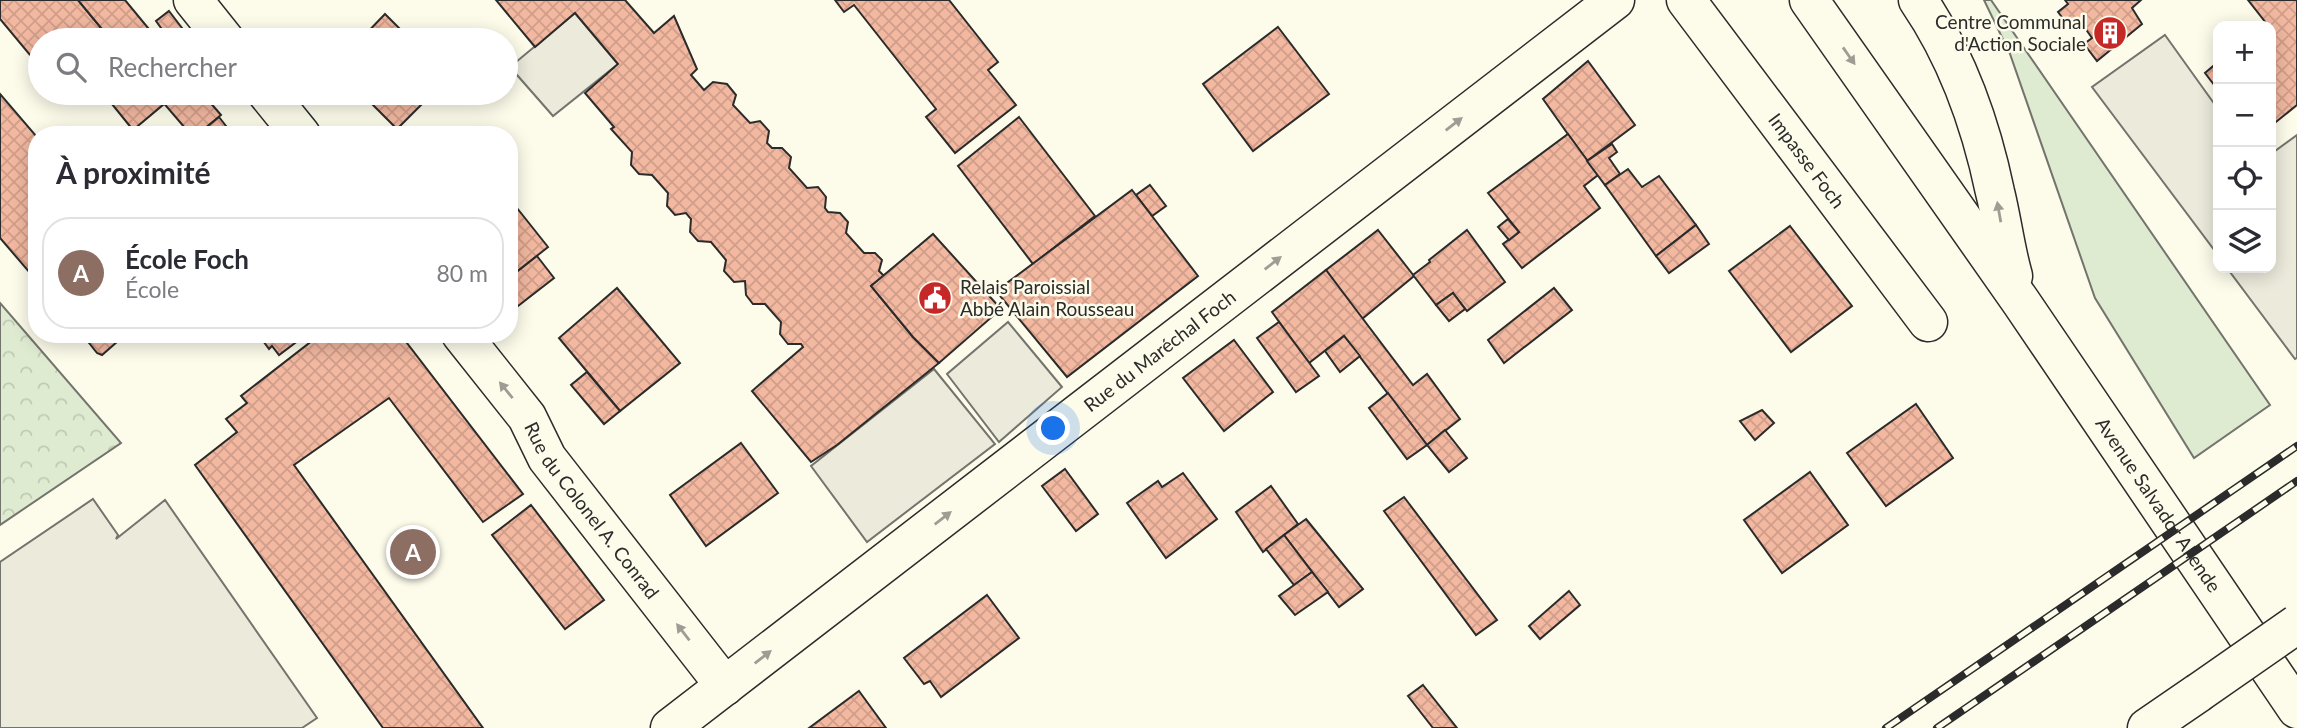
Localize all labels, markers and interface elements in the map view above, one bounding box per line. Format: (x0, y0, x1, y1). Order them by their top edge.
place label: Centre Communal d'Action Sociale (1935, 10, 2086, 55)
building icon: Centre Communal d'Action Sociale (2091, 14, 2129, 52)
map controls (2213, 21, 2276, 273)
button: + (2213, 21, 2276, 84)
search box (28, 28, 518, 105)
one-way arrow (1842, 47, 1856, 65)
icon: search (52, 48, 90, 86)
text: Rechercher (108, 51, 237, 83)
button: − (2213, 84, 2276, 147)
street label: Impasse Foch (1764, 108, 1850, 212)
one-way arrow (1444, 117, 1462, 132)
button: locate (2213, 147, 2276, 210)
text: À proximité (56, 154, 211, 190)
one-way arrow (1993, 201, 2004, 223)
button: layers (2213, 210, 2276, 273)
text: École Foch (125, 243, 249, 275)
one-way arrow (1264, 256, 1282, 271)
text: A (73, 259, 89, 287)
text: 80 m (437, 259, 488, 287)
text: École (125, 275, 179, 303)
place label: Relais Paroissial Abbé Alain Rousseau (960, 275, 1134, 320)
public building icon: Relais Paroissial Abbé Alain Rousseau (916, 279, 954, 317)
street label: Rue du Maréchal Foch (1079, 285, 1240, 416)
one-way arrow (499, 382, 514, 399)
your location (1036, 411, 1070, 445)
street label: Avenue Salvador Allende (2092, 413, 2226, 596)
street label: Rue du Colonel A. Conrad (520, 418, 664, 603)
one-way arrow (934, 511, 952, 526)
pin: A (390, 526, 436, 578)
one-way arrow (676, 624, 691, 642)
one-way arrow (754, 650, 772, 664)

